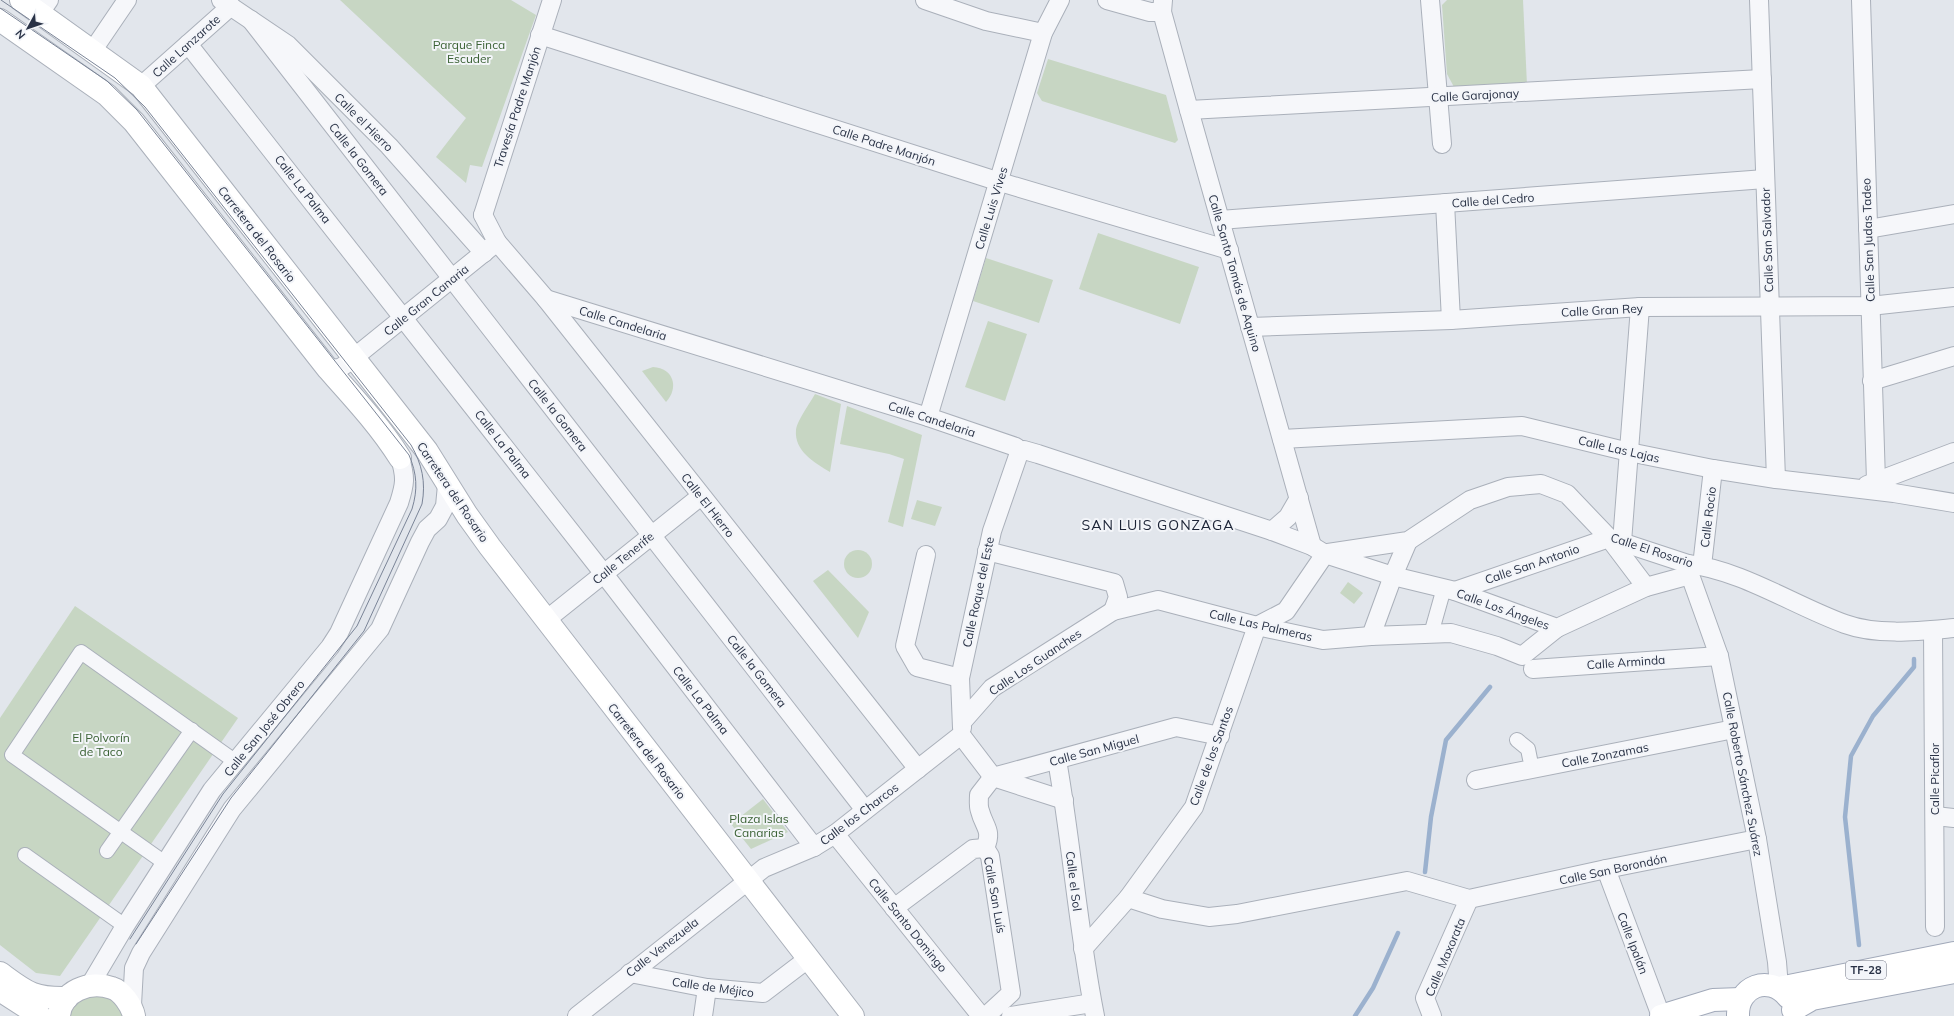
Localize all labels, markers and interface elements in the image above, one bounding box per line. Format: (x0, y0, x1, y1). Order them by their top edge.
north arrow (8, 8, 48, 48)
street label: Calle Lanzarote (149, 11, 223, 81)
text: N (12, 27, 28, 42)
park label: Parque Finca Escuder (433, 37, 505, 66)
street label: Travesía Padre Manjón (490, 44, 544, 170)
street label: Calle Garajonay (1431, 85, 1520, 105)
street label: Calle el Hierro (331, 89, 397, 155)
street label: Calle la Gomera (326, 120, 392, 198)
street label: Calle Padre Manjón (830, 121, 938, 169)
street label: Calle La Palma (272, 152, 334, 226)
street label: Calle Luis Vives (971, 165, 1011, 251)
street label: Calle San Judas Tadeo (1858, 178, 1878, 302)
street label: Carretera del Rosario (215, 183, 299, 285)
street label: Calle San Salvador (1758, 187, 1776, 293)
street label: Calle del Cedro (1451, 190, 1535, 210)
street label: Calle Santo Tomás de Aquino (1205, 193, 1265, 354)
street label: Calle Gran Canaria (381, 261, 471, 339)
street label: Calle Gran Rey (1561, 300, 1644, 320)
street label: Calle Candelaria (577, 303, 669, 343)
street label: Calle la Gomera (525, 376, 591, 454)
street label: Calle Candelaria (886, 398, 978, 440)
street label: Calle La Palma (472, 407, 534, 481)
street label: Calle Las Lajas (1577, 432, 1661, 466)
street label: Carretera del Rosario (414, 439, 492, 545)
street label: Calle El Hierro (678, 470, 738, 540)
street label: Calle Rocio (1697, 486, 1719, 548)
district label: SAN LUIS GONZAGA (1082, 516, 1234, 534)
street label: Calle Tenerife (589, 529, 657, 587)
street label: Calle El Rosario (1609, 530, 1695, 570)
street label: Calle Roque del Este (959, 535, 997, 649)
street label: Calle San Antonio (1483, 541, 1581, 587)
street label: Calle Los Ángeles (1454, 585, 1552, 633)
street label: Calle Las Palmeras (1208, 606, 1314, 644)
street label: Calle Los Guanches (986, 625, 1084, 699)
street label: Calle la Gomera (724, 632, 790, 710)
street label: Calle Arminda (1586, 652, 1666, 672)
street label: Calle La Palma (670, 663, 732, 737)
street label: Calle San José Obrero (220, 676, 308, 779)
street label: Calle Roberto Sánchez Suárez (1720, 690, 1766, 858)
street label: Carretera del Rosario (605, 700, 689, 802)
street label: Calle de los Santos (1186, 704, 1236, 808)
park label: El Polvorín de Taco (72, 730, 130, 759)
street label: Calle San Miguel (1048, 731, 1140, 769)
street label: Calle Zonzamas (1560, 739, 1650, 771)
street label: Calle Picaflor (1927, 742, 1942, 815)
street label: Calle los Charcos (817, 779, 901, 848)
park label: Plaza Islas Canarias (729, 811, 789, 840)
street label: Calle el Sol (1063, 850, 1085, 912)
street label: Calle San Borondón (1558, 850, 1668, 888)
street label: Calle San Luís (981, 855, 1009, 935)
street label: Calle Santo Domingo (865, 875, 951, 975)
street label: Calle Ipalán (1614, 910, 1652, 976)
street label: Calle Venezuela (623, 914, 701, 980)
street label: Calle Maxorata (1422, 915, 1468, 999)
road number: TF-28 (1846, 961, 1886, 979)
street label: Calle de Méjico (671, 974, 755, 1000)

